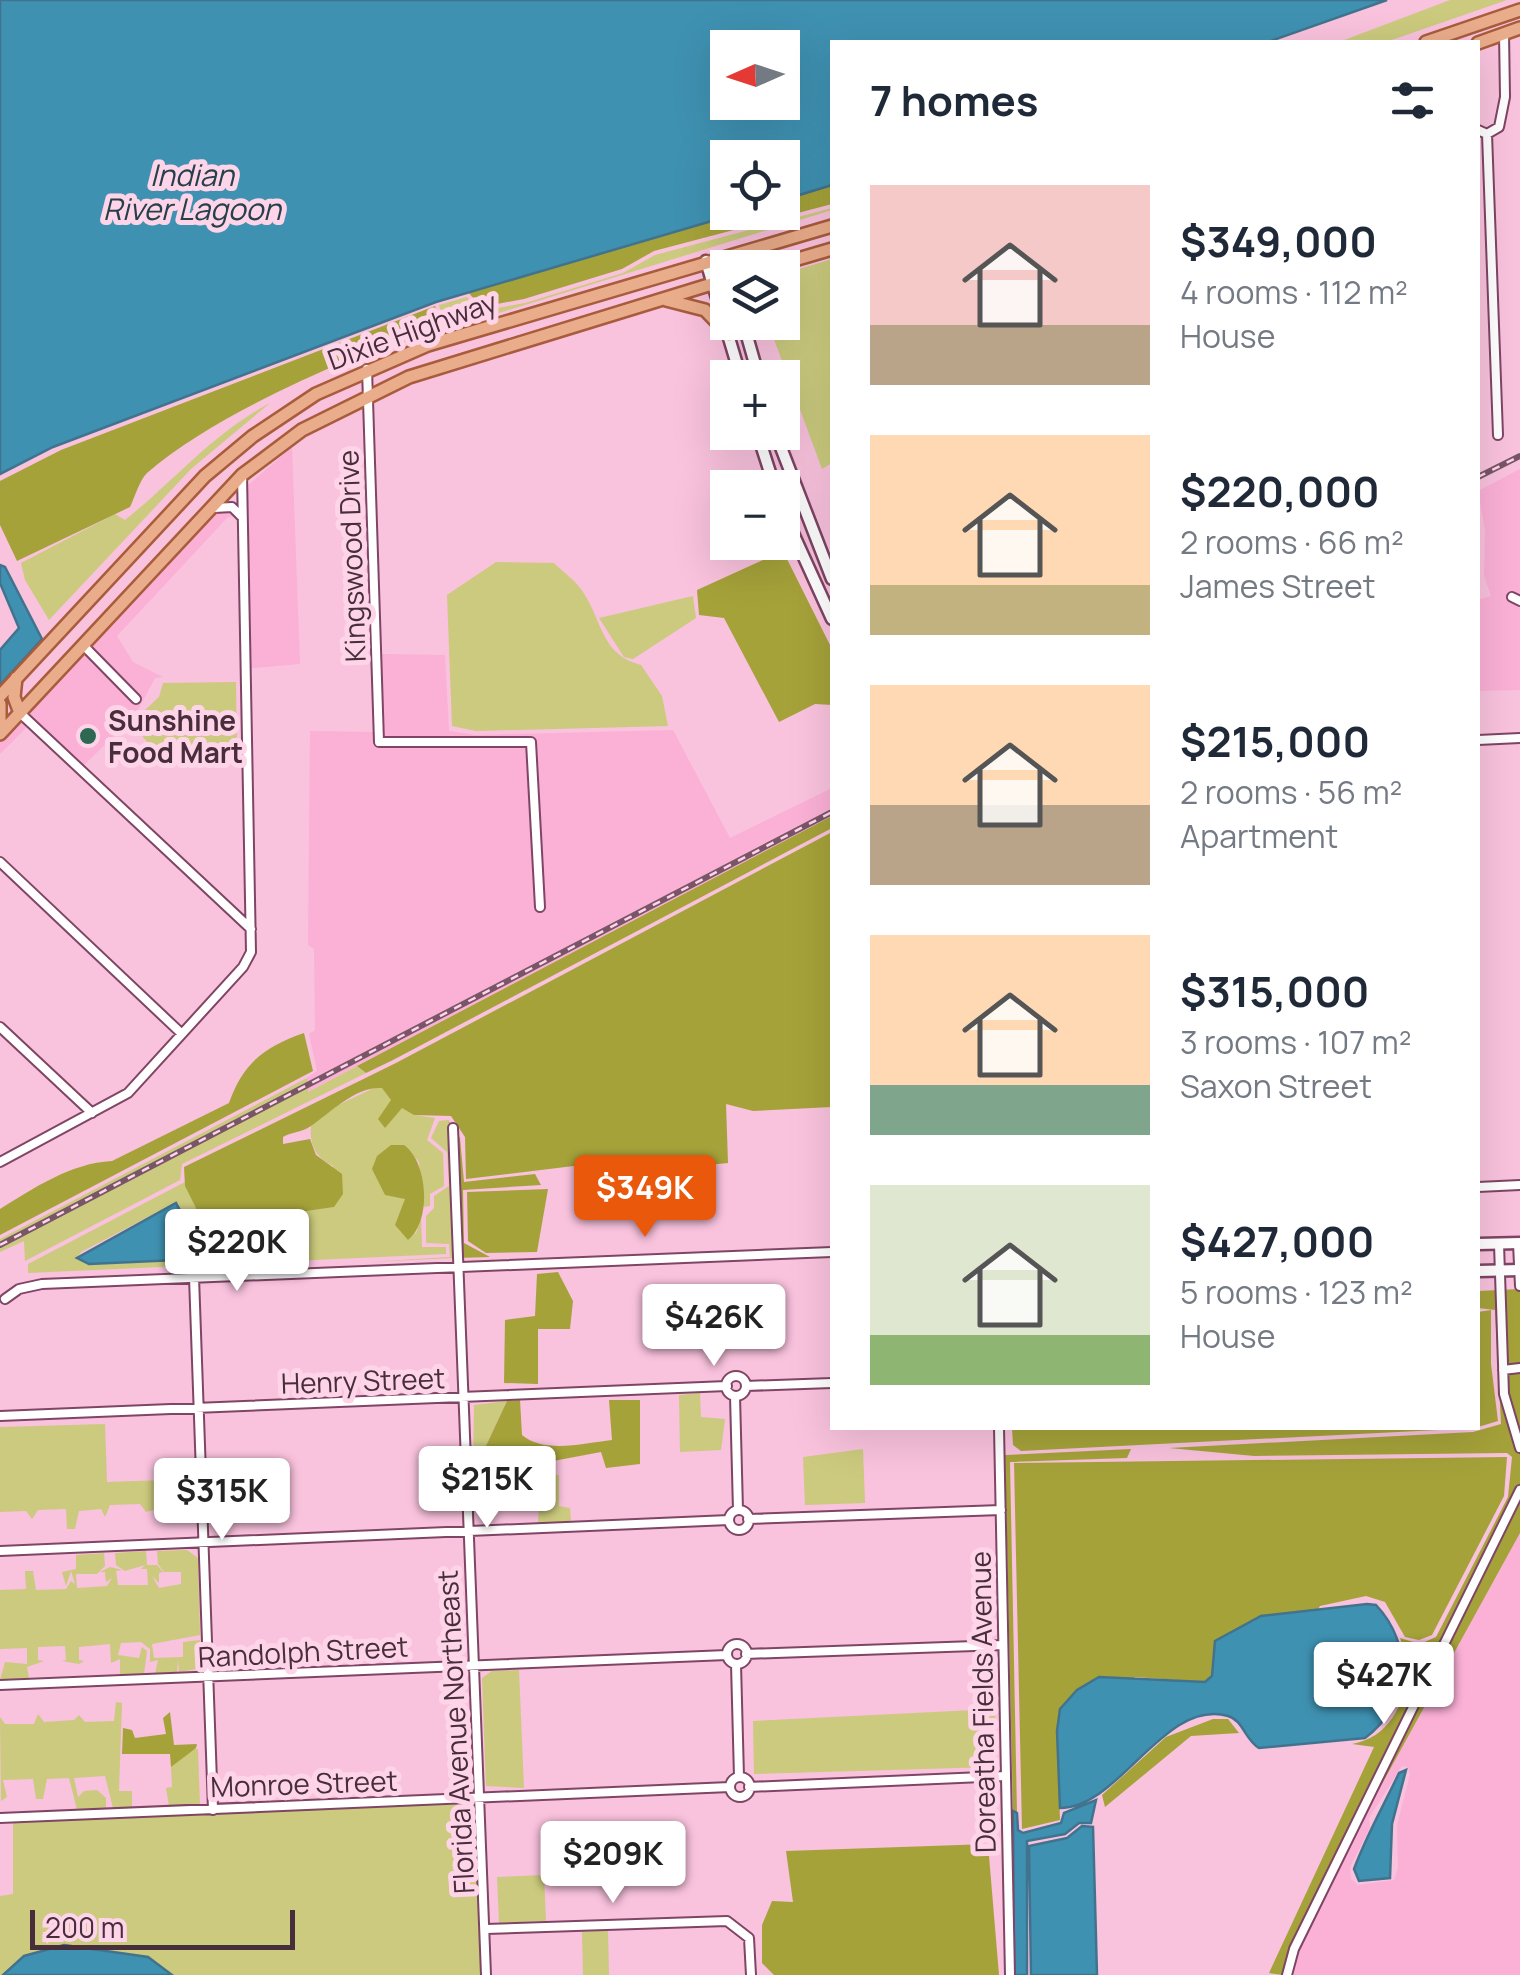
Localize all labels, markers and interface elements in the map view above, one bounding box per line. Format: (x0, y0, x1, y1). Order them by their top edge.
north arrow (710, 30, 800, 120)
map controls (710, 30, 800, 560)
text: 7 homes (870, 71, 1038, 129)
icon: filters (1385, 73, 1440, 128)
button: locate (710, 140, 800, 230)
water label: Indian River Lagoon (103, 154, 282, 229)
text: $349,000 (1180, 212, 1377, 270)
icon: home (950, 225, 1070, 345)
button: layers (710, 250, 800, 340)
text: 4 rooms · 112 m² (1180, 270, 1408, 314)
street label: Dixie Highway (322, 282, 502, 378)
text: House (1180, 314, 1275, 358)
button: + (710, 360, 800, 450)
street label: Kingswood Drive (328, 449, 374, 663)
text: $220,000 (1180, 462, 1380, 520)
button: − (710, 470, 800, 560)
icon: home (950, 475, 1070, 595)
text: 2 rooms · 66 m² (1180, 520, 1404, 564)
text: James Street (1180, 564, 1376, 608)
place label: Sunshine Food Mart (108, 701, 243, 771)
text: $215,000 (1180, 712, 1370, 770)
marker: Sunshine Food Mart (77, 725, 99, 747)
icon: home (950, 725, 1070, 845)
text: 2 rooms · 56 m² (1180, 770, 1402, 814)
text: Apartment (1180, 814, 1338, 858)
text: $315,000 (1180, 962, 1369, 1020)
icon: home (950, 975, 1070, 1095)
text: 3 rooms · 107 m² (1180, 1020, 1412, 1064)
text: Saxon Street (1180, 1064, 1372, 1108)
pin: $349K (575, 1155, 715, 1240)
text: $349K (596, 1165, 694, 1209)
pin: $220K (167, 1209, 307, 1294)
text: $427,000 (1180, 1212, 1374, 1270)
text: $220K (187, 1219, 287, 1263)
icon: home (950, 1225, 1070, 1345)
text: 5 rooms · 123 m² (1180, 1270, 1413, 1314)
pin: $426K (644, 1284, 784, 1369)
text: $426K (664, 1294, 764, 1338)
text: House (1180, 1314, 1275, 1358)
street label: Henry Street (280, 1358, 446, 1402)
pin: $215K (417, 1446, 557, 1531)
text: $215K (441, 1456, 533, 1500)
pin: $315K (152, 1458, 292, 1543)
text: $315K (176, 1468, 268, 1512)
street label: Doreatha Fields Avenue (960, 1551, 1004, 1853)
street label: Florida Avenue Northeast (428, 1569, 482, 1895)
street label: Randolph Street (197, 1627, 409, 1675)
pin: $427K (1314, 1642, 1454, 1727)
text: $427K (1336, 1652, 1432, 1696)
street label: Monroe Street (210, 1761, 398, 1805)
pin: $209K (543, 1821, 683, 1906)
text: $209K (563, 1831, 663, 1875)
scale bar (30, 1905, 295, 1950)
text: 200 m (45, 1908, 124, 1946)

